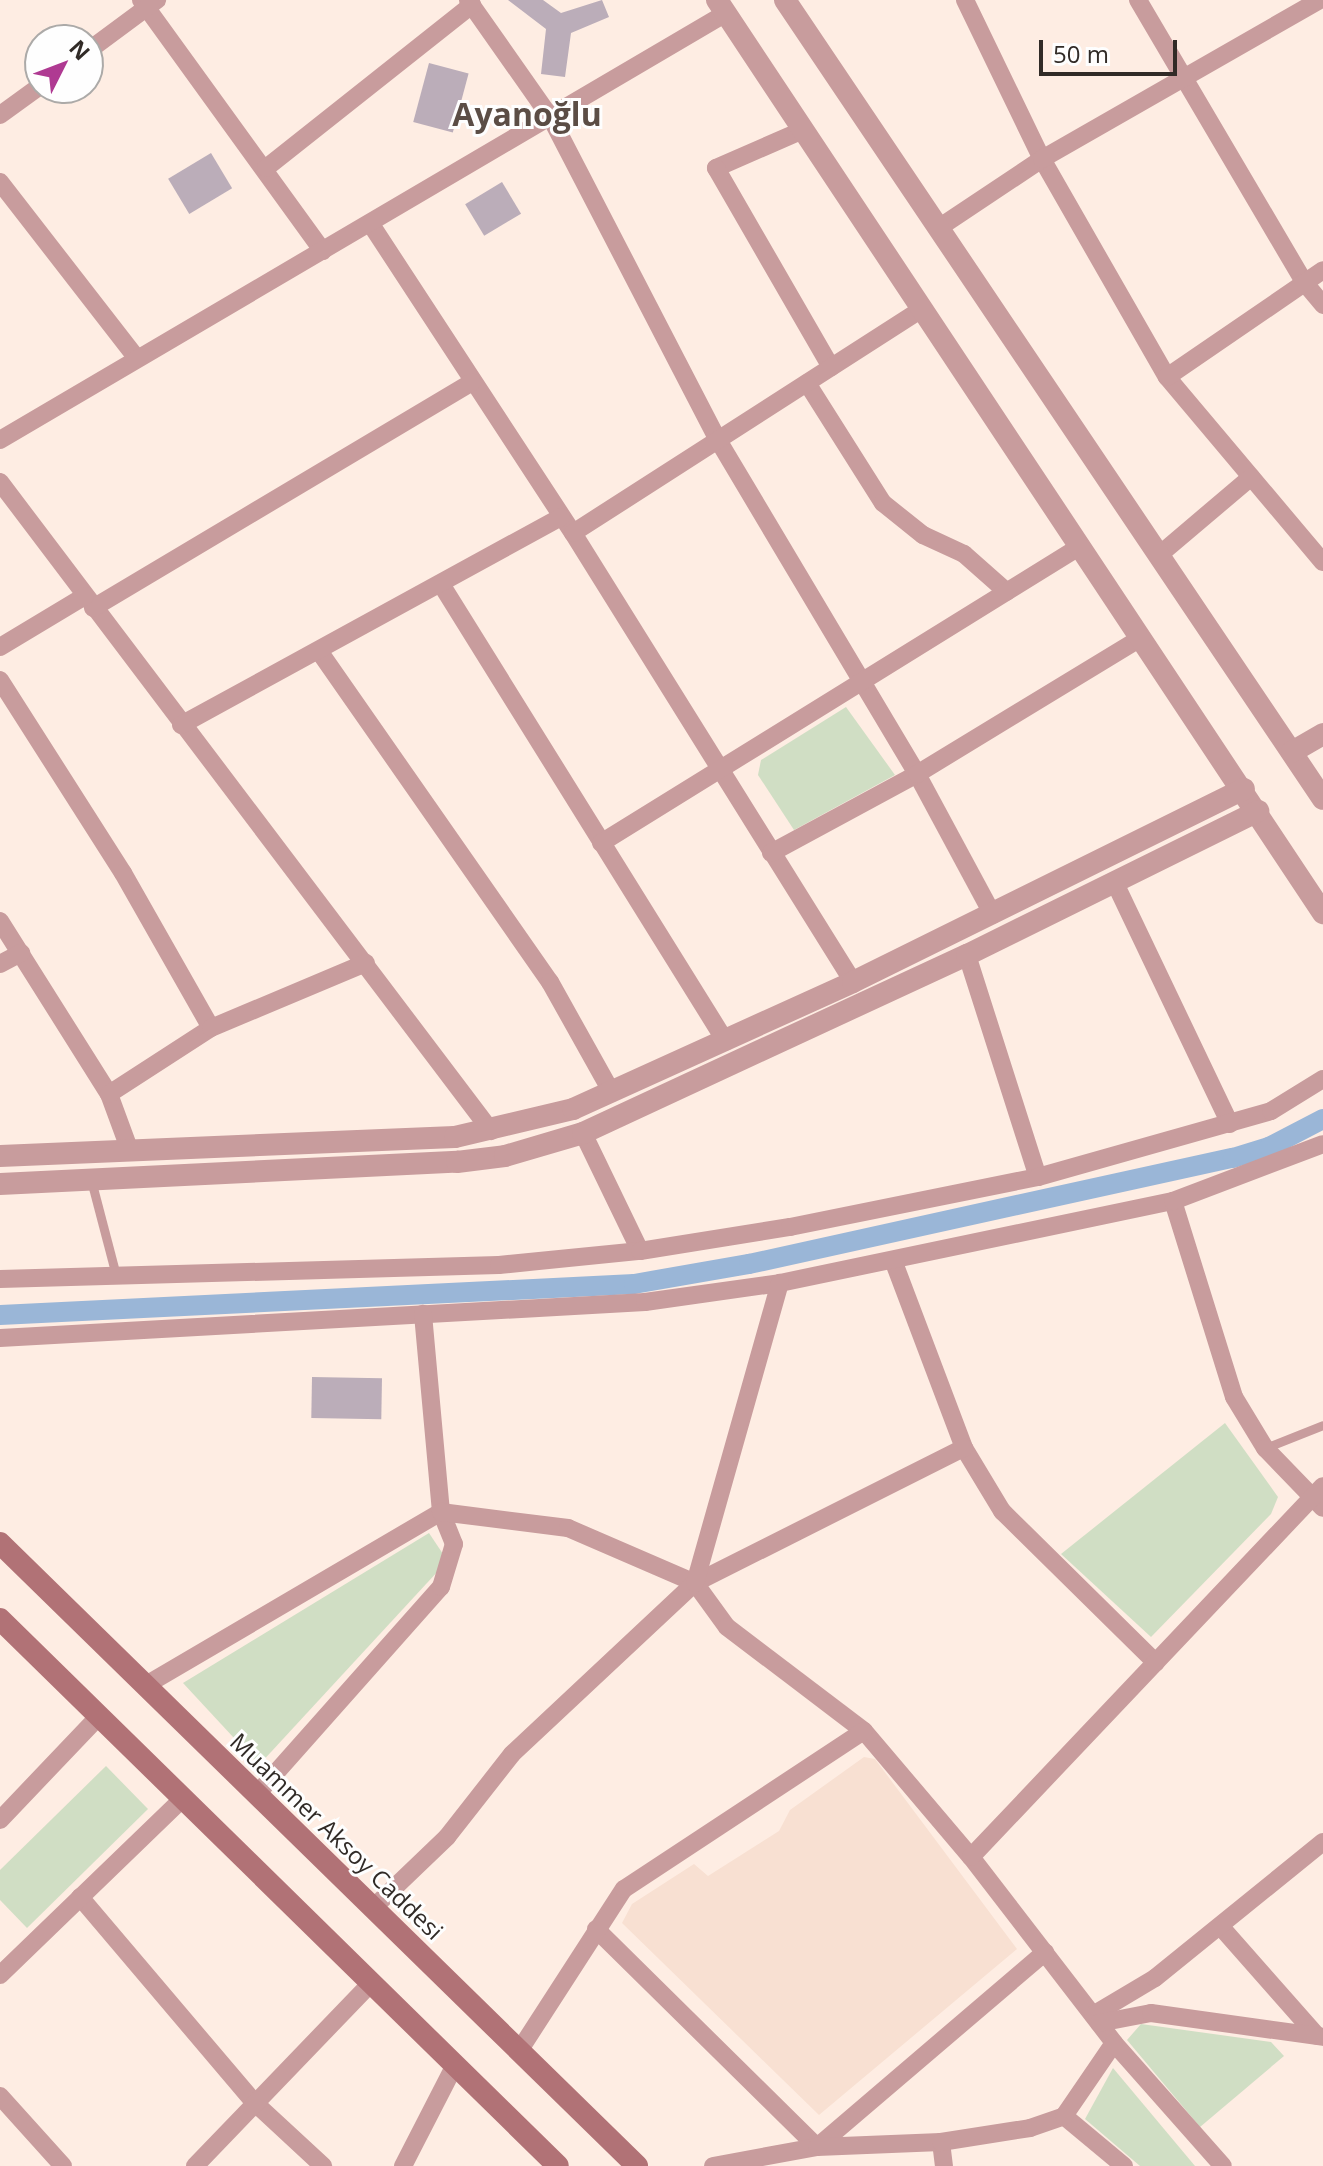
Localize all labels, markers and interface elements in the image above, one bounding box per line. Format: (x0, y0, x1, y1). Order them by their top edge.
north arrow (24, 24, 104, 104)
scale bar (1043, 24, 1181, 74)
text: N (63, 33, 97, 66)
text: 50 m (1053, 37, 1109, 70)
district label: Ayanoğlu (452, 95, 602, 133)
street label: Muammer Aksoy Caddesi (225, 1727, 449, 1945)

